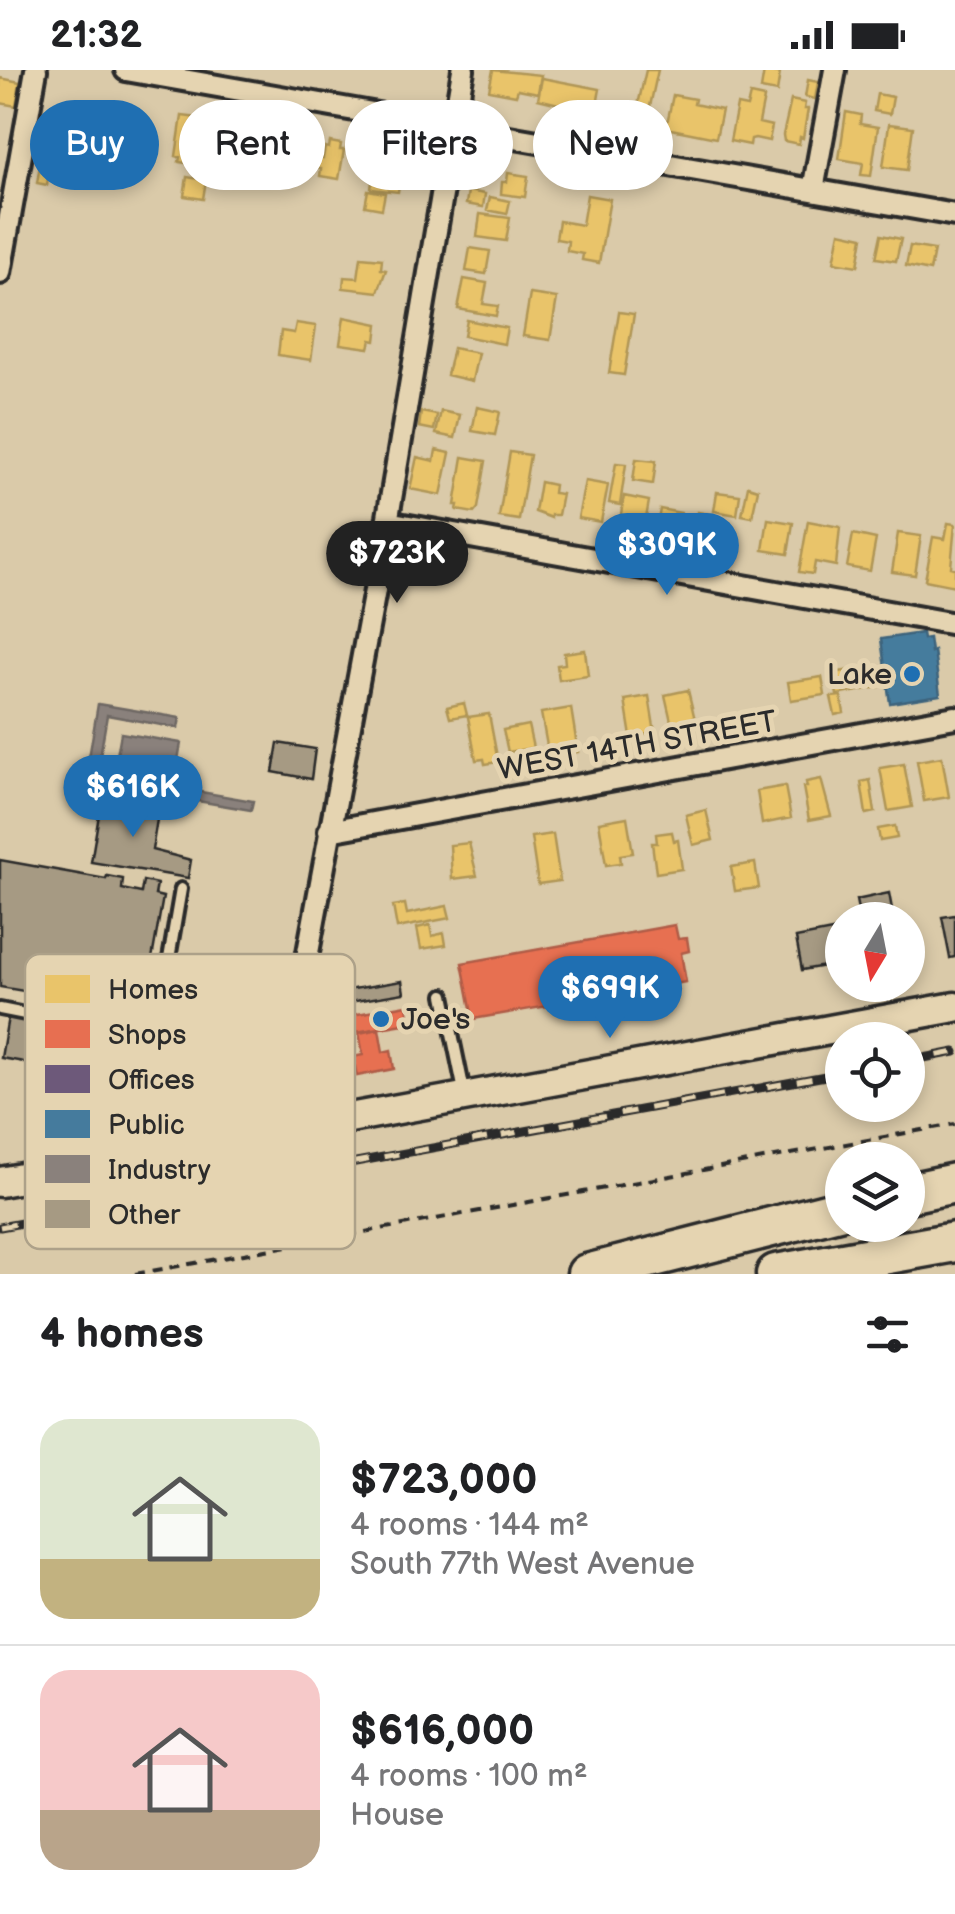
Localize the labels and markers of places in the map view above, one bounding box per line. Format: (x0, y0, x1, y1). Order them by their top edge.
pin: $309K (597, 513, 737, 598)
pin: $723K (327, 521, 467, 606)
place label: Lake (827, 657, 892, 693)
marker: Lake (901, 663, 923, 685)
pin: $616K (63, 755, 203, 840)
pin: $699K (540, 956, 680, 1041)
place label: Joe's (401, 1002, 471, 1038)
marker: Joe's (370, 1008, 392, 1030)

